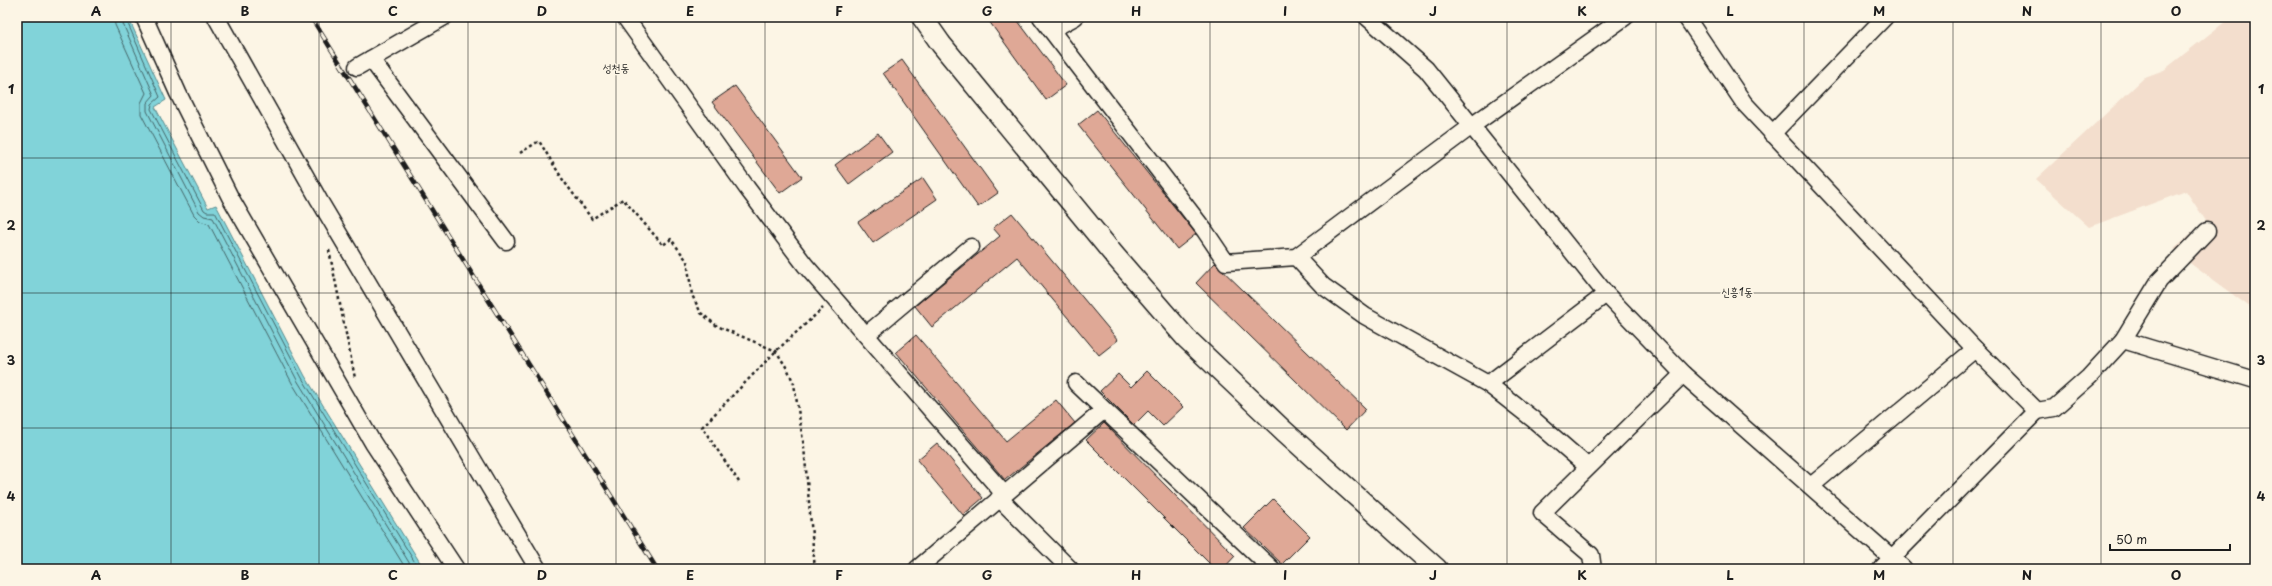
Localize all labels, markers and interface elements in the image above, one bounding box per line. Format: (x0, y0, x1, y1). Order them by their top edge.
text: A (91, 1, 101, 20)
text: B (241, 1, 250, 20)
text: C (388, 1, 398, 20)
text: D (537, 1, 547, 20)
text: E (686, 1, 694, 20)
text: F (835, 1, 843, 20)
text: G (982, 1, 992, 20)
text: H (1131, 1, 1141, 20)
text: I (1283, 1, 1287, 20)
text: J (1429, 1, 1437, 20)
text: K (1577, 1, 1587, 20)
text: L (1726, 1, 1734, 20)
text: M (1873, 1, 1885, 20)
text: N (2022, 1, 2032, 20)
text: O (2171, 1, 2181, 20)
district label: 성천동 (603, 59, 629, 76)
text: 1 (8, 79, 14, 98)
text: 1 (2258, 79, 2264, 98)
text: 2 (6, 215, 16, 234)
text: 2 (2256, 215, 2266, 234)
district label: 신흥1동 (1721, 283, 1753, 300)
text: 3 (7, 350, 16, 369)
text: 3 (2257, 350, 2266, 369)
text: 4 (7, 486, 16, 505)
text: 4 (2257, 486, 2266, 505)
scale bar (2110, 526, 2230, 552)
text: 50 m (2116, 530, 2147, 548)
text: A (91, 565, 101, 584)
text: B (241, 565, 250, 584)
text: C (388, 565, 398, 584)
text: D (537, 565, 547, 584)
text: E (686, 565, 694, 584)
text: F (835, 565, 843, 584)
text: G (982, 565, 992, 584)
text: H (1131, 565, 1141, 584)
text: I (1283, 565, 1287, 584)
text: J (1429, 565, 1437, 584)
text: K (1577, 565, 1587, 584)
text: L (1726, 565, 1734, 584)
text: M (1873, 565, 1885, 584)
text: N (2022, 565, 2032, 584)
text: O (2171, 565, 2181, 584)

